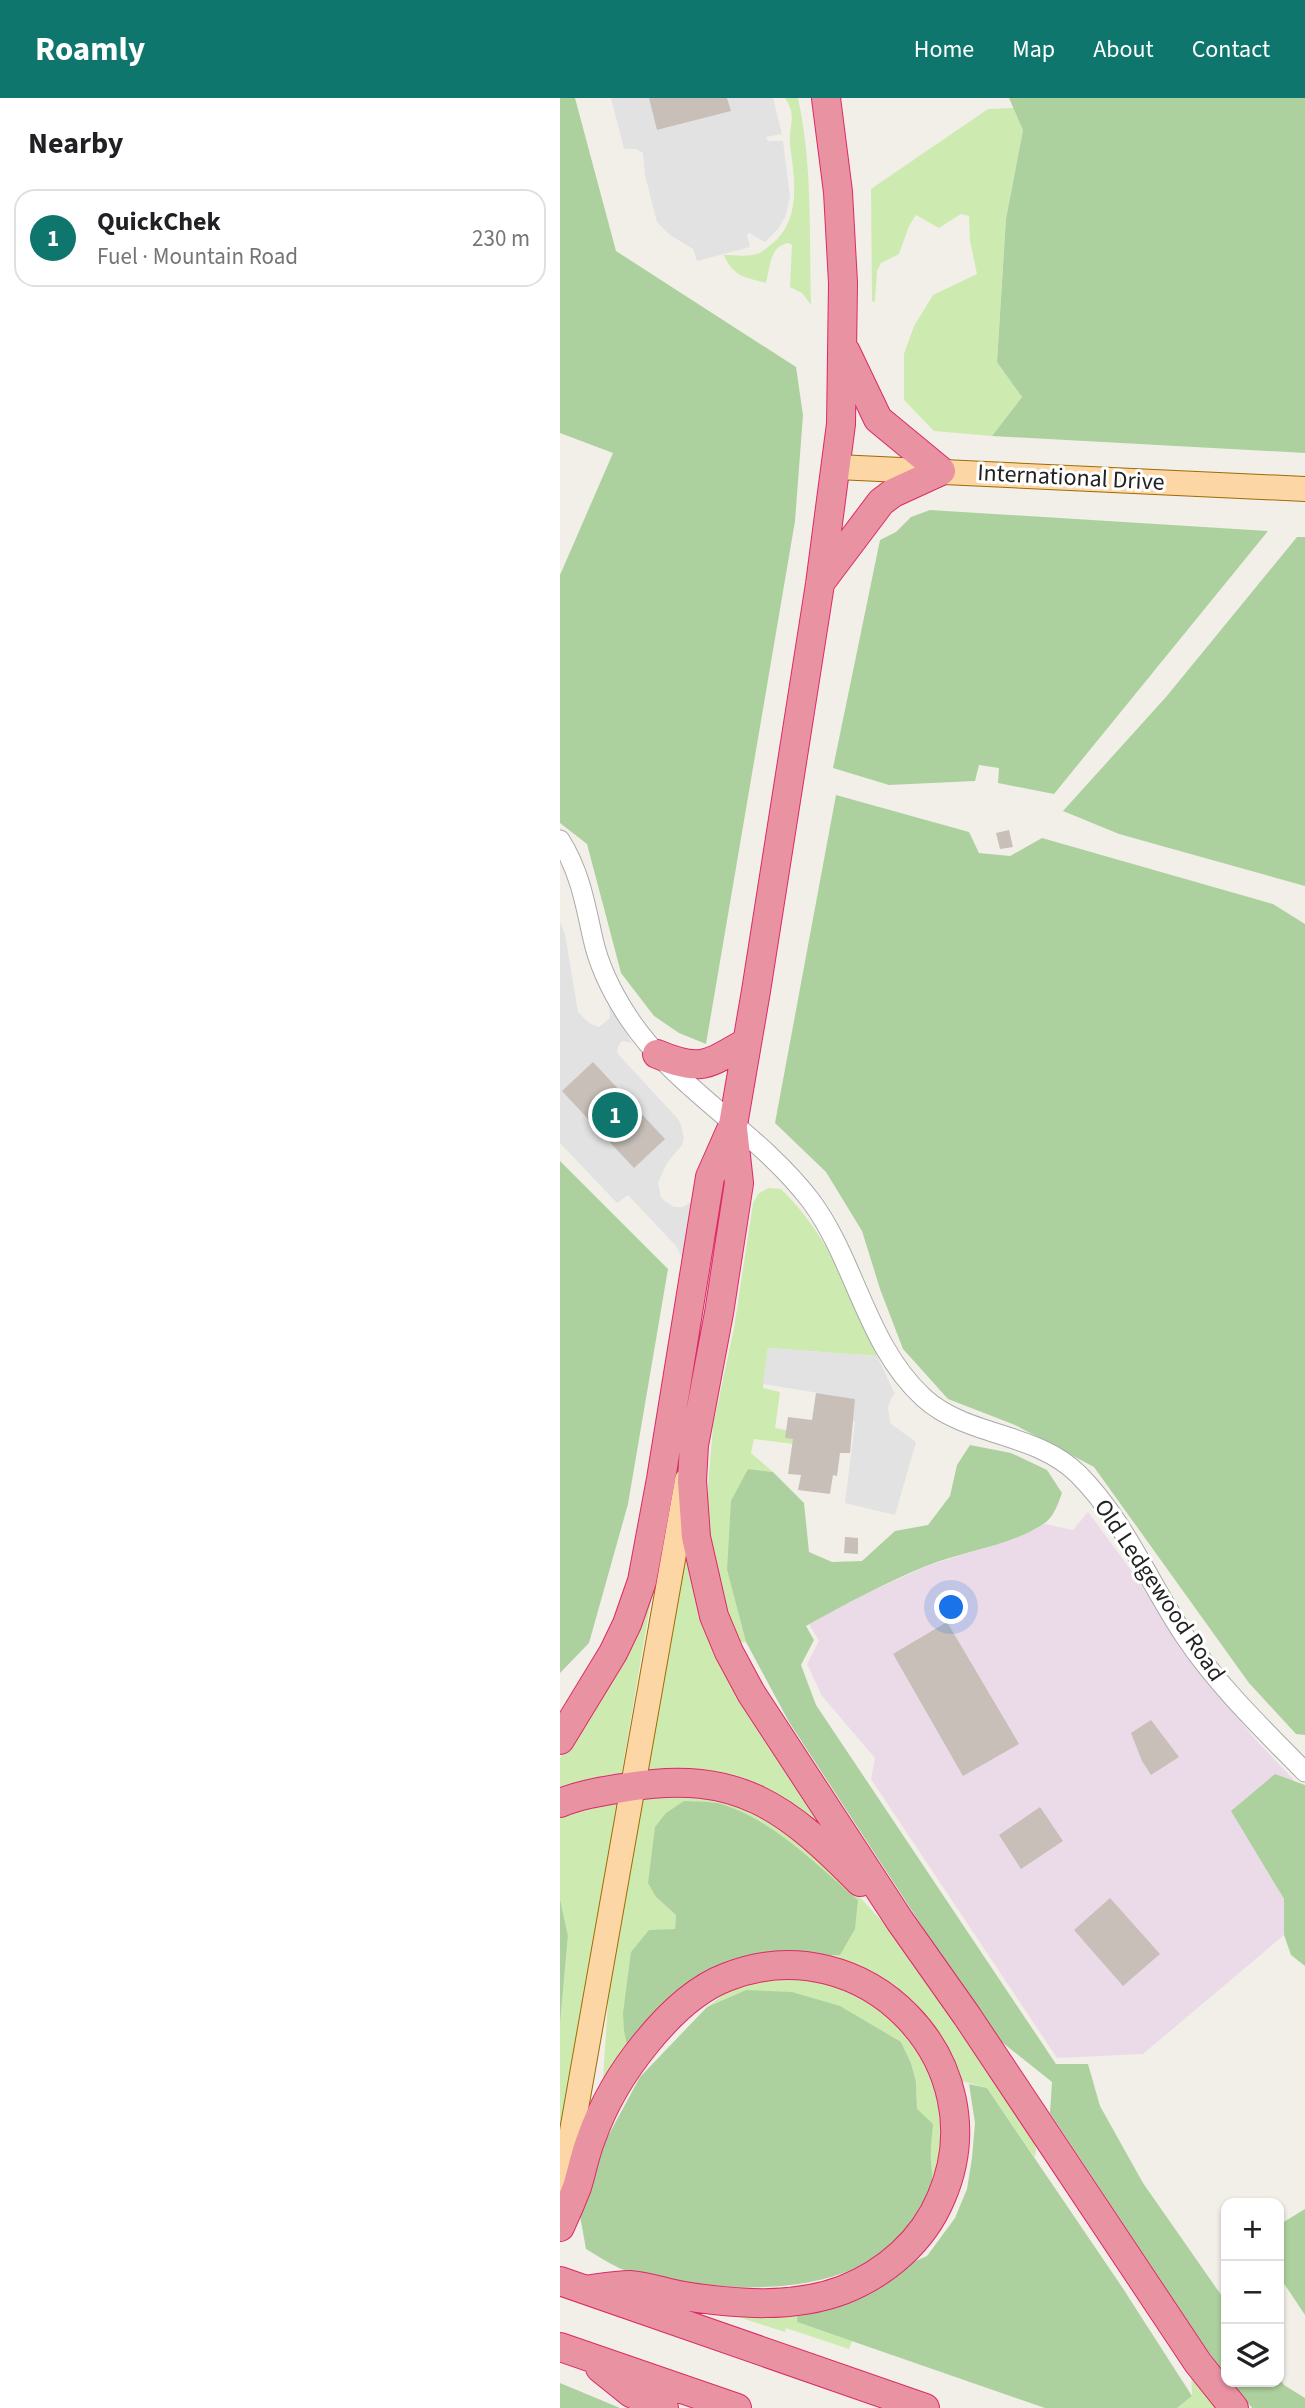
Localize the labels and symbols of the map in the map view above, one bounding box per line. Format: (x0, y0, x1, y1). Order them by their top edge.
street label: International Drive (976, 455, 1166, 500)
pin: 1 (592, 1089, 638, 1141)
street label: Old Ledgewood Road (1085, 1492, 1234, 1689)
your location (934, 1590, 968, 1624)

